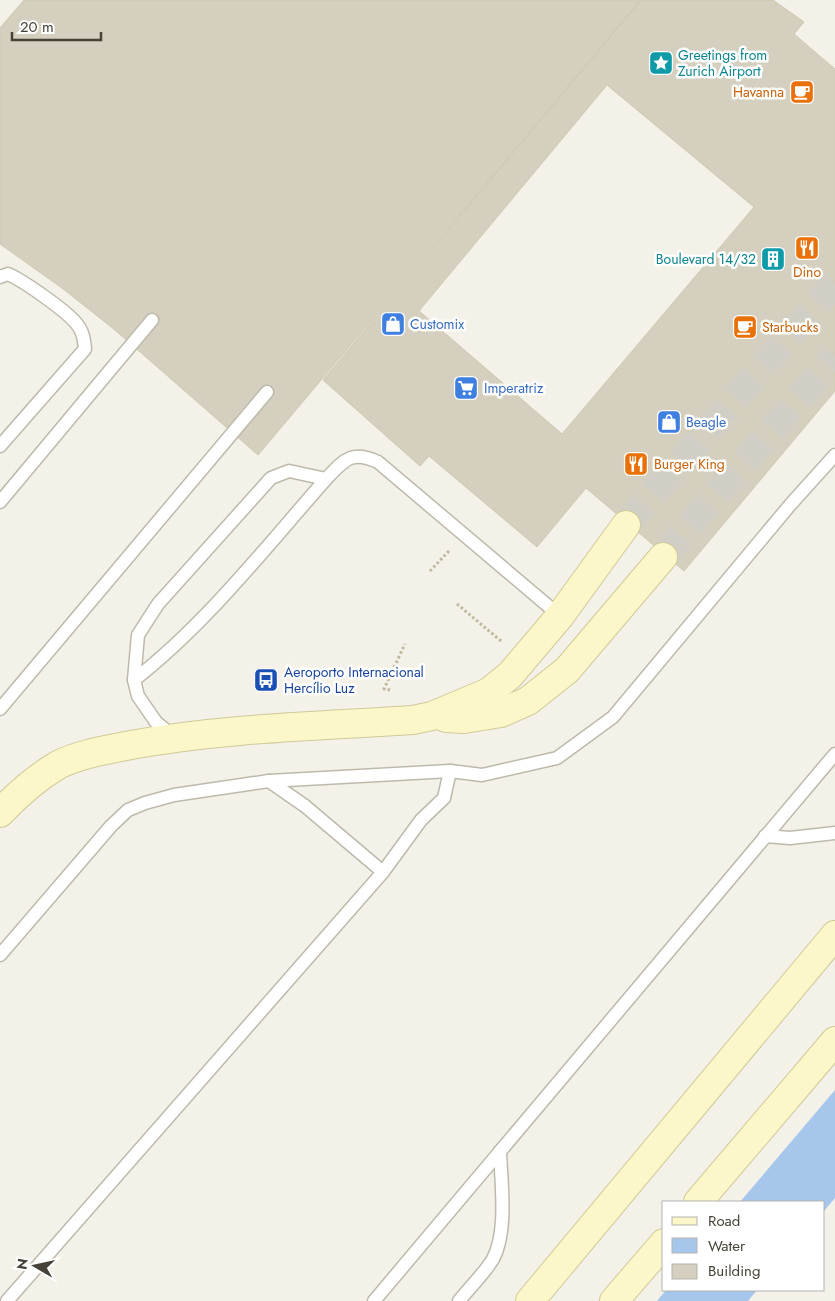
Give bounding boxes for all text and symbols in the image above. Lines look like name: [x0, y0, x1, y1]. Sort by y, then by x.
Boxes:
scale bar: [12, 10, 101, 42]
text: 20 m: [20, 16, 54, 38]
place label: Greetings from Zurich Airport: [678, 45, 767, 81]
place icon: Greetings from Zurich Airport: [648, 50, 674, 76]
cafe icon: Havanna: [789, 79, 815, 105]
place label: Havanna: [733, 82, 784, 102]
restaurant icon: Dino: [794, 235, 820, 261]
building icon: Boulevard 14/32: [760, 246, 786, 272]
place label: Boulevard 14/32: [656, 249, 756, 269]
place label: Dino: [793, 262, 821, 282]
shop icon: Customix: [380, 311, 406, 337]
place label: Customix: [410, 314, 464, 334]
cafe icon: Starbucks: [732, 314, 758, 340]
place label: Starbucks: [762, 317, 819, 337]
supermarket icon: Imperatriz: [453, 375, 479, 401]
place label: Imperatriz: [484, 378, 544, 398]
shop icon: Beagle: [656, 409, 682, 435]
place label: Beagle: [686, 412, 726, 432]
restaurant icon: Burger King: [623, 451, 649, 477]
place label: Burger King: [654, 454, 725, 474]
place label: Aeroporto Internacional Hercílio Luz: [284, 662, 424, 698]
bus stop icon: Aeroporto Internacional Hercílio Luz: [253, 667, 279, 693]
legend: [662, 1201, 825, 1291]
text: Road: [708, 1210, 740, 1232]
text: Water: [708, 1235, 746, 1257]
north arrow: [10, 1241, 60, 1291]
text: N: [11, 1257, 33, 1271]
text: Building: [708, 1260, 760, 1282]

